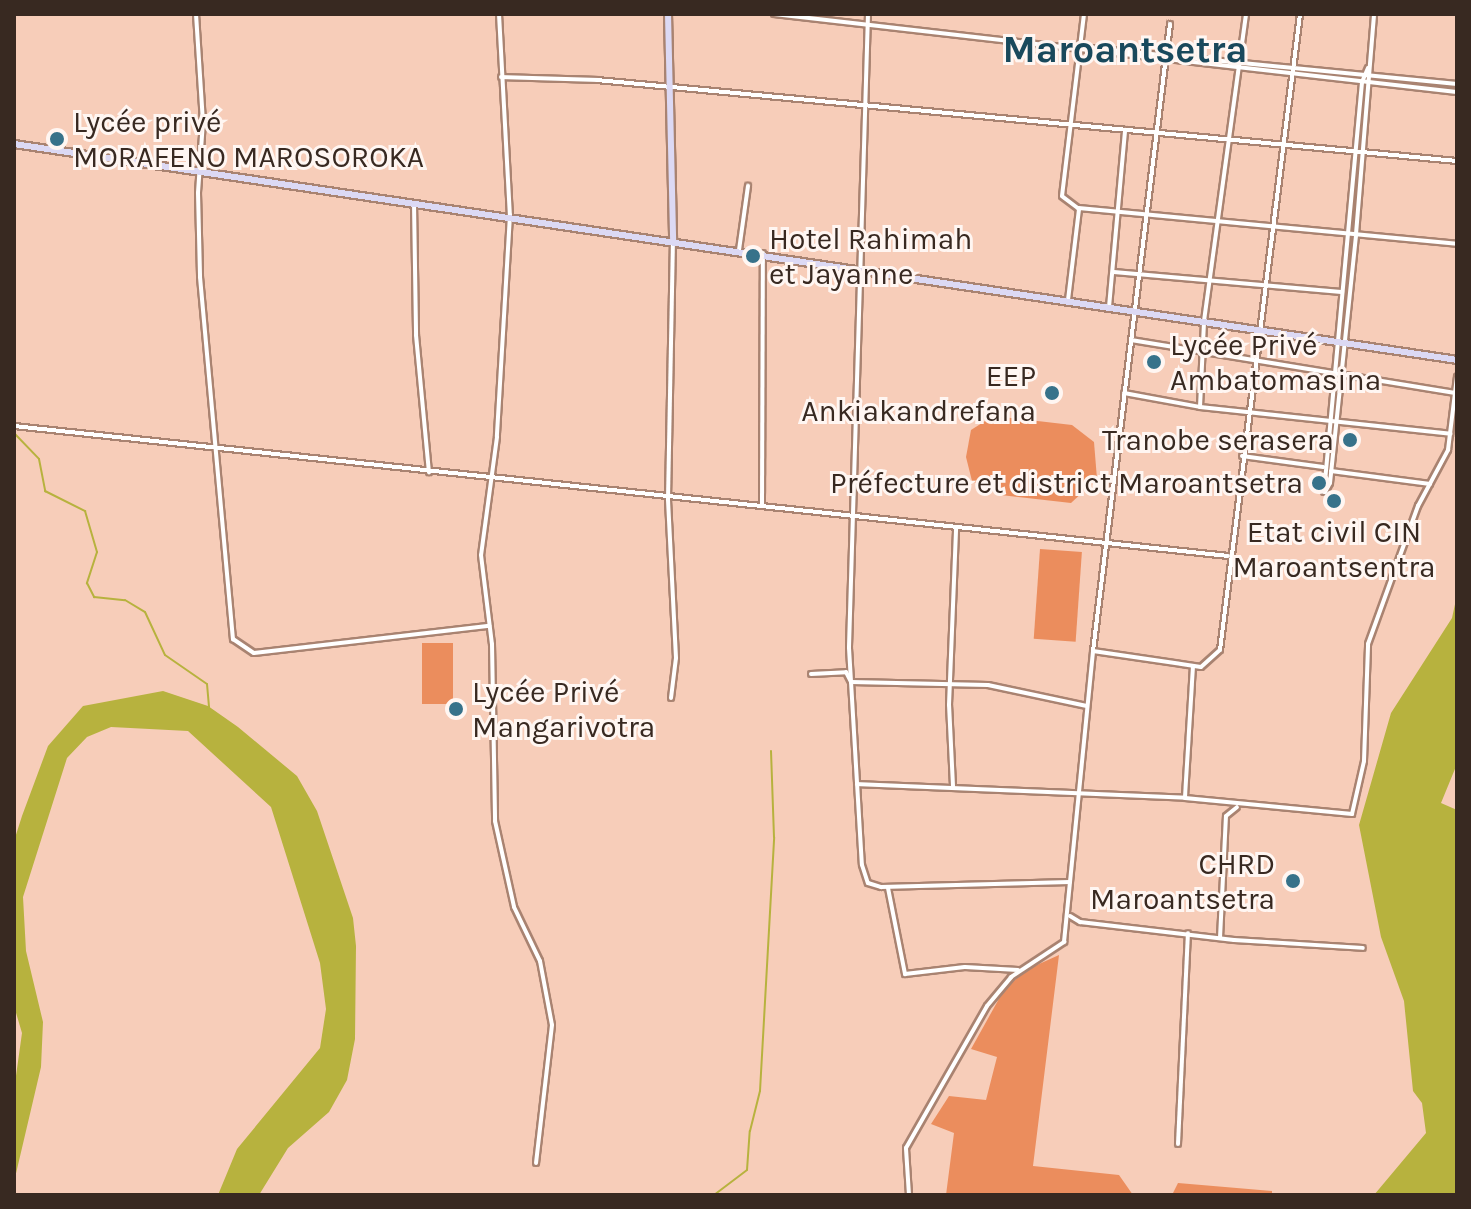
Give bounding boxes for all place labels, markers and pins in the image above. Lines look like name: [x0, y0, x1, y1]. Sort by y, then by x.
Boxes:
place label: Lycée privé MORAFENO MAROSOROKA: [73, 104, 424, 174]
marker: Lycée privé MORAFENO MAROSOROKA: [48, 130, 66, 148]
place label: Hotel Rahimah et Jayanne: [769, 221, 972, 292]
marker: Hotel Rahimah et Jayanne: [744, 247, 762, 265]
place label: Lycée Privé Ambatomasina: [1170, 327, 1381, 398]
marker: Lycée Privé Ambatomasina: [1145, 353, 1163, 371]
place label: EEP Ankiakandrefana: [801, 358, 1036, 428]
marker: EEP Ankiakandrefana: [1043, 384, 1061, 402]
place label: Tranobe serasera: [1102, 422, 1334, 458]
marker: Tranobe serasera: [1341, 431, 1359, 449]
place label: Préfecture et district Maroantsetra: [830, 465, 1303, 501]
marker: Préfecture et district Maroantsetra: [1310, 474, 1328, 492]
marker: Etat civil CIN Maroantsentra: [1325, 492, 1343, 510]
place label: Etat civil CIN Maroantsentra: [1233, 514, 1435, 584]
place label: Lycée Privé Mangarivotra: [472, 674, 655, 744]
marker: Lycée Privé Mangarivotra: [447, 700, 465, 718]
place label: CHRD Maroantsetra: [1090, 846, 1275, 916]
marker: CHRD Maroantsetra: [1282, 870, 1304, 892]

